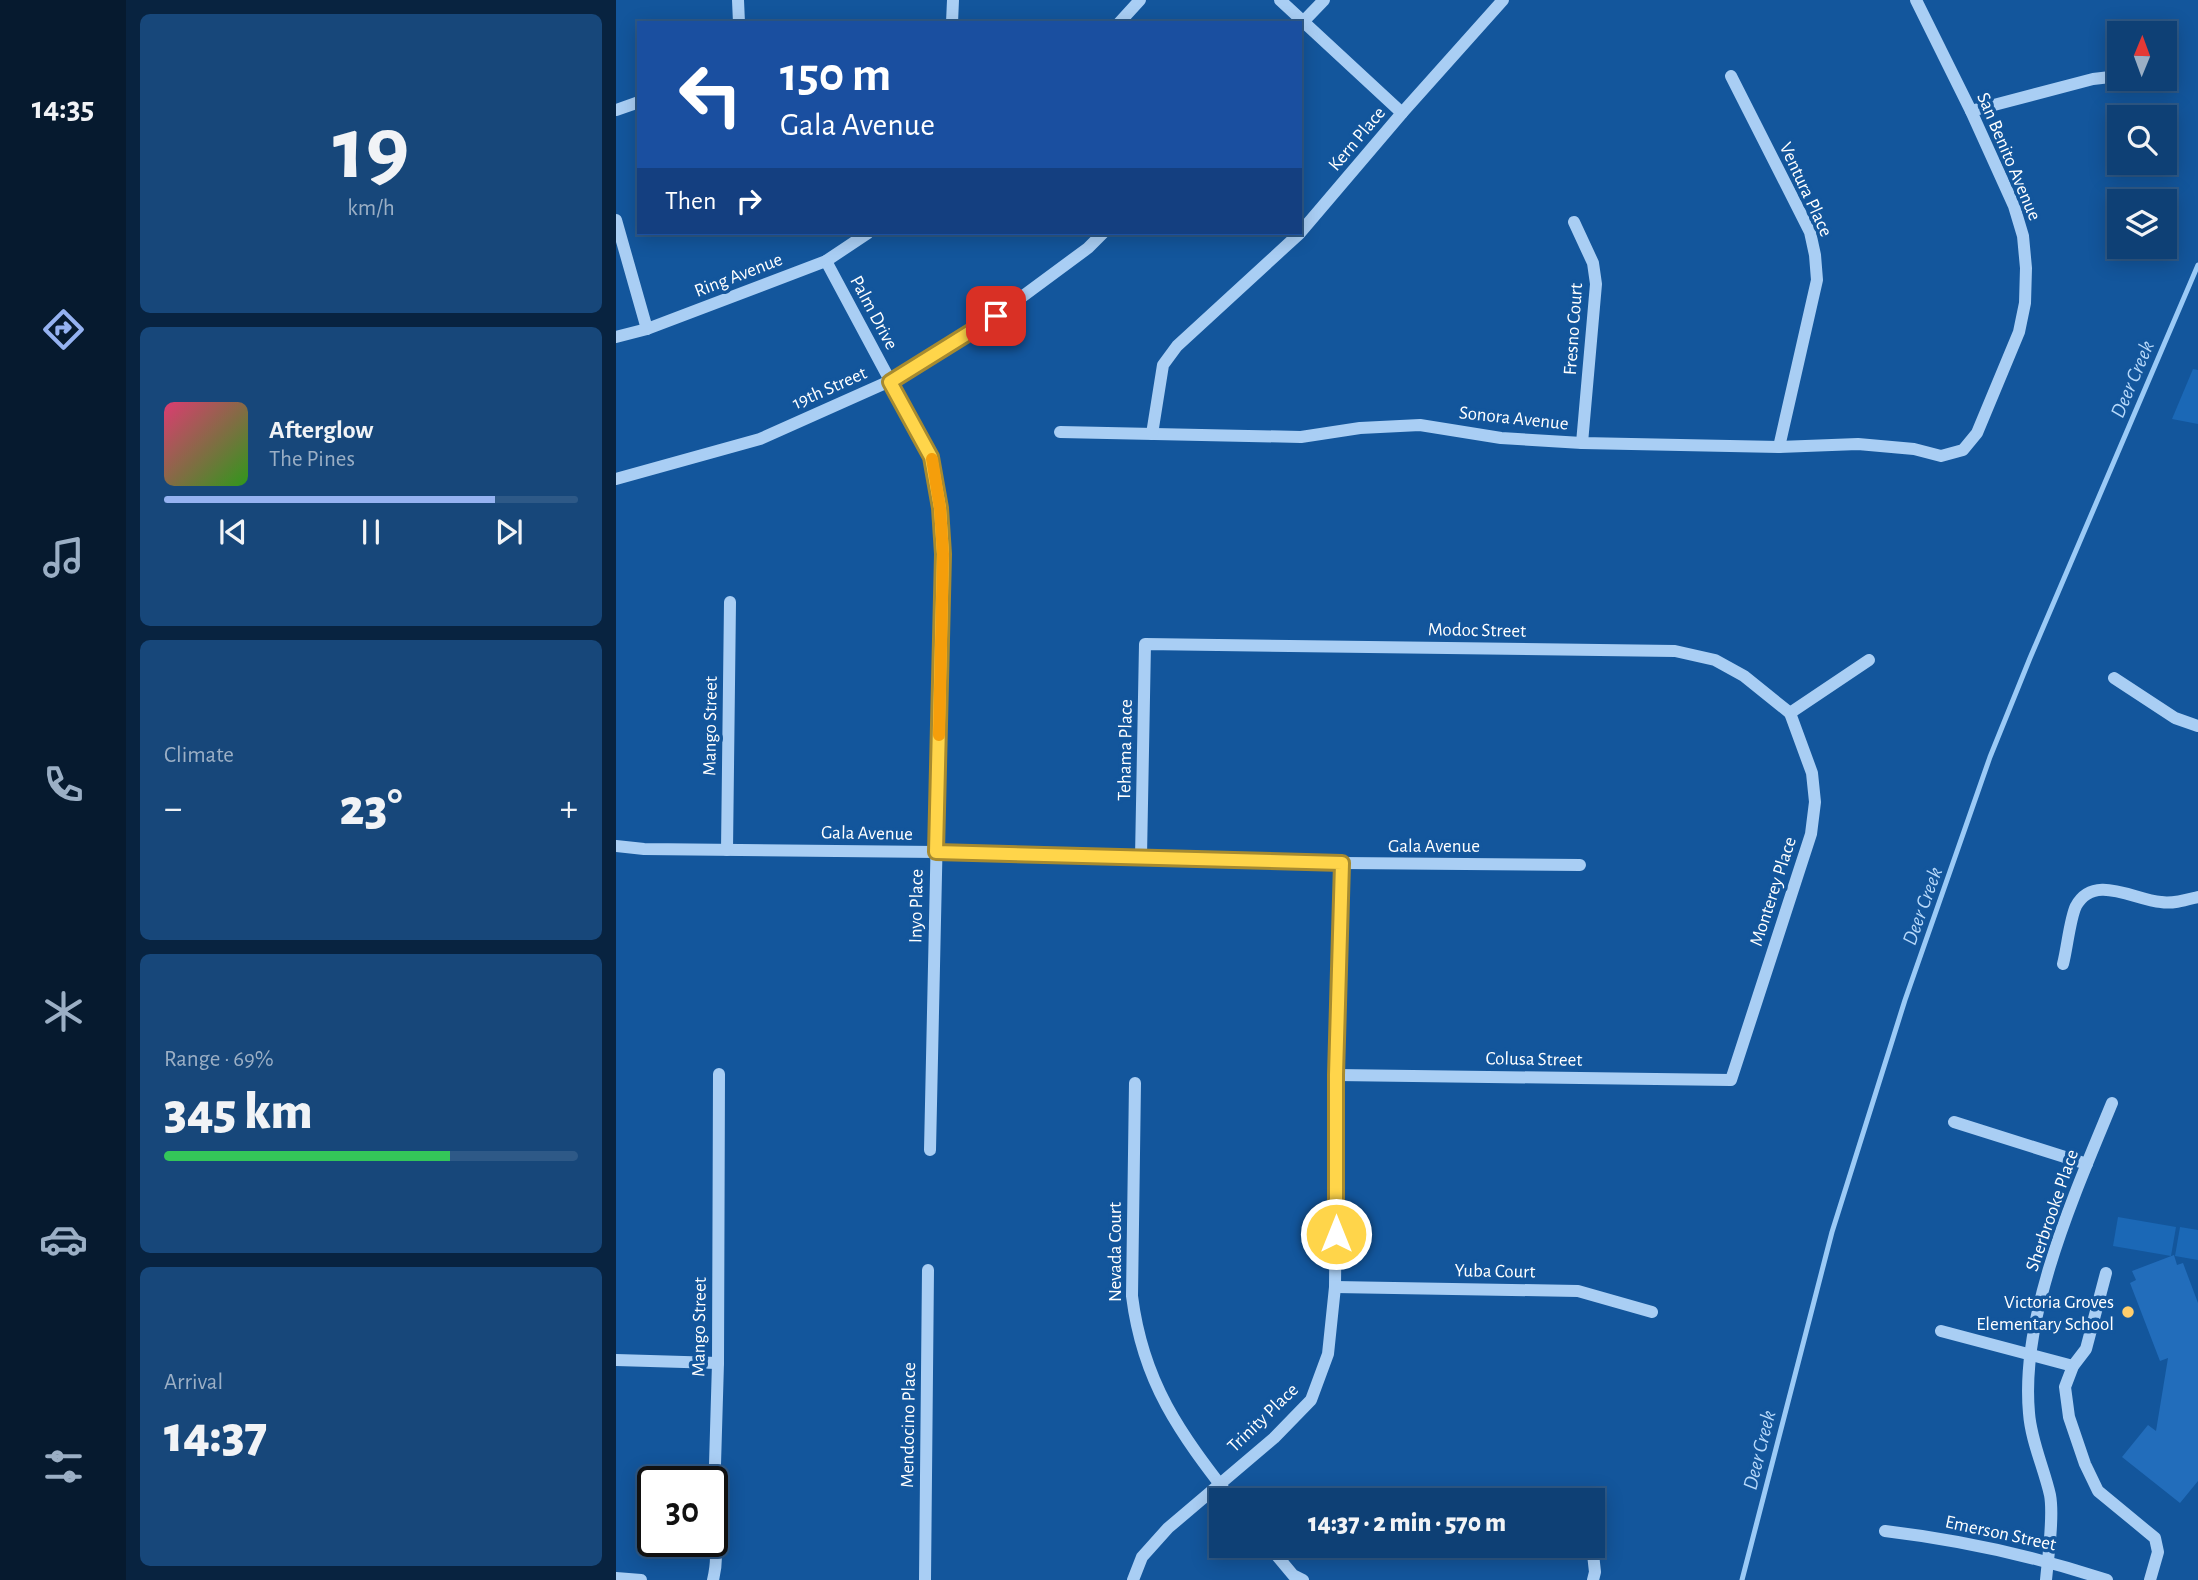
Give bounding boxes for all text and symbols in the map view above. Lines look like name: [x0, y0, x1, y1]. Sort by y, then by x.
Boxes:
north arrow: [2107, 21, 2177, 91]
map controls: [2107, 21, 2177, 259]
icon: left: [665, 49, 756, 140]
text: 150 m: [780, 51, 891, 100]
street label: San Benito Avenue: [1973, 90, 2044, 223]
text: 14:35: [32, 92, 94, 124]
street label: Kern Place: [1325, 103, 1389, 175]
text: 19: [333, 104, 409, 195]
button: search: [2107, 105, 2177, 175]
text: Gala Avenue: [780, 109, 935, 141]
street label: Ventura Place: [1776, 140, 1836, 240]
icon: right: [730, 182, 768, 220]
text: Then: [665, 188, 716, 214]
button: layers: [2107, 189, 2177, 259]
text: km/h: [347, 197, 395, 220]
street label: Ring Avenue: [692, 250, 785, 301]
street label: Palm Drive: [846, 273, 901, 353]
street label: Fresno Court: [1561, 282, 1586, 376]
pin: [966, 286, 1026, 346]
icon: arrive: [977, 297, 1015, 335]
icon: directions: [39, 305, 88, 354]
water label: Deer Creek: [2107, 337, 2158, 421]
street label: 19th Street: [790, 364, 870, 413]
street label: Sonora Avenue: [1458, 403, 1569, 434]
text: Afterglow: [269, 417, 373, 443]
text: The Pines: [269, 448, 355, 471]
icon: previous: [214, 513, 252, 551]
icon: pause: [352, 513, 390, 551]
icon: next: [490, 513, 528, 551]
icon: music: [39, 533, 88, 582]
street label: Modoc Street: [1428, 620, 1526, 641]
street label: Mango Street: [700, 676, 721, 776]
street label: Tehama Place: [1115, 699, 1136, 801]
text: Climate: [164, 744, 234, 767]
icon: phone: [39, 760, 88, 809]
text: 23°: [340, 782, 402, 834]
text: −: [164, 790, 182, 828]
text: +: [560, 790, 578, 828]
street label: Gala Avenue: [821, 823, 913, 844]
street label: Monterey Place: [1747, 834, 1800, 948]
street label: Gala Avenue: [1388, 837, 1480, 856]
water label: Deer Creek: [1899, 864, 1946, 948]
street label: Inyo Place: [906, 869, 927, 943]
icon: climate: [39, 987, 88, 1036]
text: Range · 69%: [164, 1048, 274, 1071]
street label: Colusa Street: [1485, 1049, 1583, 1070]
text: 345 km: [164, 1086, 313, 1138]
street label: Sherbrooke Place: [2023, 1147, 2082, 1274]
position arrow: [1299, 1197, 1373, 1271]
street label: Nevada Court: [1106, 1202, 1125, 1302]
icon: car: [39, 1215, 88, 1264]
street label: Yuba Court: [1454, 1261, 1535, 1282]
street label: Mango Street: [689, 1277, 710, 1377]
place label: Victoria Groves Elementary School: [1976, 1293, 2114, 1334]
marker: Victoria Groves Elementary School: [2120, 1304, 2136, 1320]
street label: Mendocino Place: [898, 1362, 919, 1488]
text: Arrival: [164, 1371, 223, 1394]
street label: Trinity Place: [1224, 1380, 1302, 1456]
water label: Deer Creek: [1739, 1408, 1780, 1492]
text: 14:37: [164, 1409, 267, 1461]
icon: filters: [39, 1442, 88, 1491]
speed limit sign: 30: [637, 1466, 728, 1557]
text: 14:37 · 2 min · 570 m: [1308, 1510, 1506, 1536]
street label: Emerson Street: [1943, 1512, 2058, 1554]

